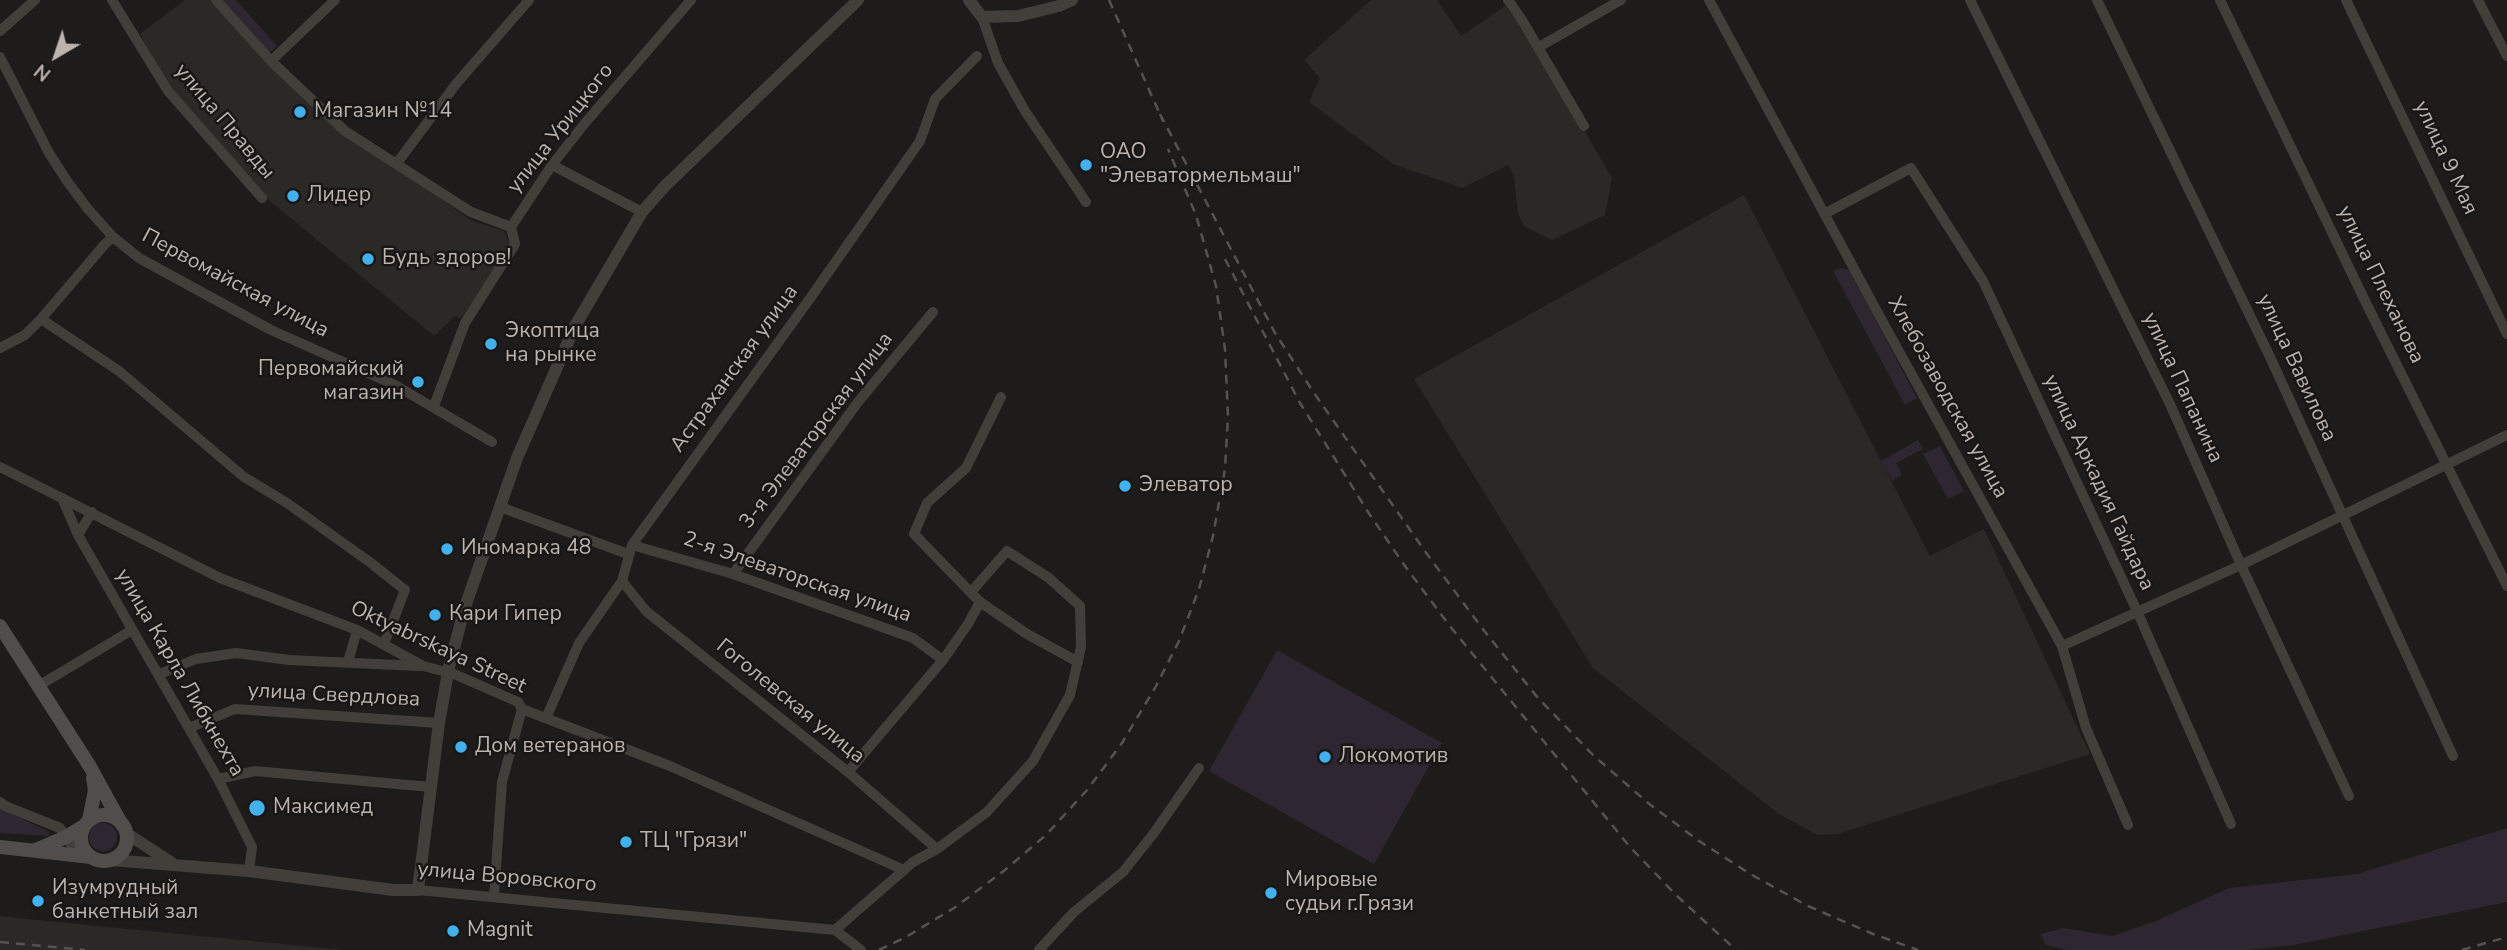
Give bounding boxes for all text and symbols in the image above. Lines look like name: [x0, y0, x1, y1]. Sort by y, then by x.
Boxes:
north arrow: [21, 21, 91, 91]
text: N: [29, 58, 56, 87]
street label: улица Правды: [168, 59, 280, 185]
street label: улица Урицкого: [503, 59, 619, 199]
street label: улица 9 Мая: [2408, 97, 2482, 219]
place label: Магазин №14: [314, 99, 452, 125]
marker: Магазин №14: [292, 104, 308, 120]
place label: ОАО "Элеватормельмаш": [1100, 140, 1301, 190]
marker: ОАО "Элеватормельмаш": [1078, 157, 1094, 173]
place label: Лидер: [307, 183, 371, 209]
marker: Лидер: [285, 188, 301, 204]
street label: улица Плеханова: [2331, 202, 2429, 368]
street label: Первомайская улица: [137, 224, 333, 344]
place label: Будь здоров!: [382, 246, 511, 272]
marker: Будь здоров!: [360, 251, 376, 267]
street label: Астраханская улица: [666, 280, 804, 458]
street label: улица Вавилова: [2251, 290, 2341, 446]
street label: Хлебозаводская улица: [1881, 293, 2013, 503]
street label: улица Папанина: [2136, 309, 2228, 467]
place label: Экоптица на рынке: [505, 319, 600, 369]
street label: 3-я Элеваторская улица: [735, 328, 899, 534]
marker: Экоптица на рынке: [483, 336, 499, 352]
place label: Первомайский магазин: [258, 357, 404, 407]
street label: улица Аркадия Гайдара: [2037, 371, 2159, 595]
marker: Первомайский магазин: [410, 374, 426, 390]
place label: Элеватор: [1139, 473, 1233, 499]
marker: Элеватор: [1117, 478, 1133, 494]
street label: 2-я Элеваторская улица: [680, 527, 914, 629]
place label: Иномарка 48: [461, 536, 591, 562]
marker: Иномарка 48: [439, 541, 455, 557]
street label: улица Карла Либкнехта: [109, 565, 249, 781]
street label: Oktyabrskaya Street: [346, 596, 530, 700]
place label: Кари Гипер: [449, 602, 562, 628]
marker: Кари Гипер: [427, 607, 443, 623]
street label: Гоголевская улица: [711, 634, 869, 770]
street label: улица Свердлова: [247, 679, 421, 713]
place label: Дом ветеранов: [475, 734, 625, 760]
marker: Дом ветеранов: [453, 739, 469, 755]
place label: Локомотив: [1339, 744, 1448, 770]
marker: Локомотив: [1317, 749, 1333, 765]
place label: Максимед: [273, 795, 373, 821]
marker: Максимед: [247, 798, 267, 818]
place label: ТЦ "Грязи": [640, 829, 747, 855]
marker: ТЦ "Грязи": [618, 834, 634, 850]
street label: улица Воровского: [416, 858, 598, 898]
place label: Мировые судьи г.Грязи: [1285, 868, 1414, 918]
place label: Изумрудный банкетный зал: [52, 876, 198, 926]
marker: Мировые судьи г.Грязи: [1263, 885, 1279, 901]
marker: Изумрудный банкетный зал: [30, 893, 46, 909]
place label: Magnit: [467, 918, 533, 944]
marker: Magnit: [445, 923, 461, 939]

